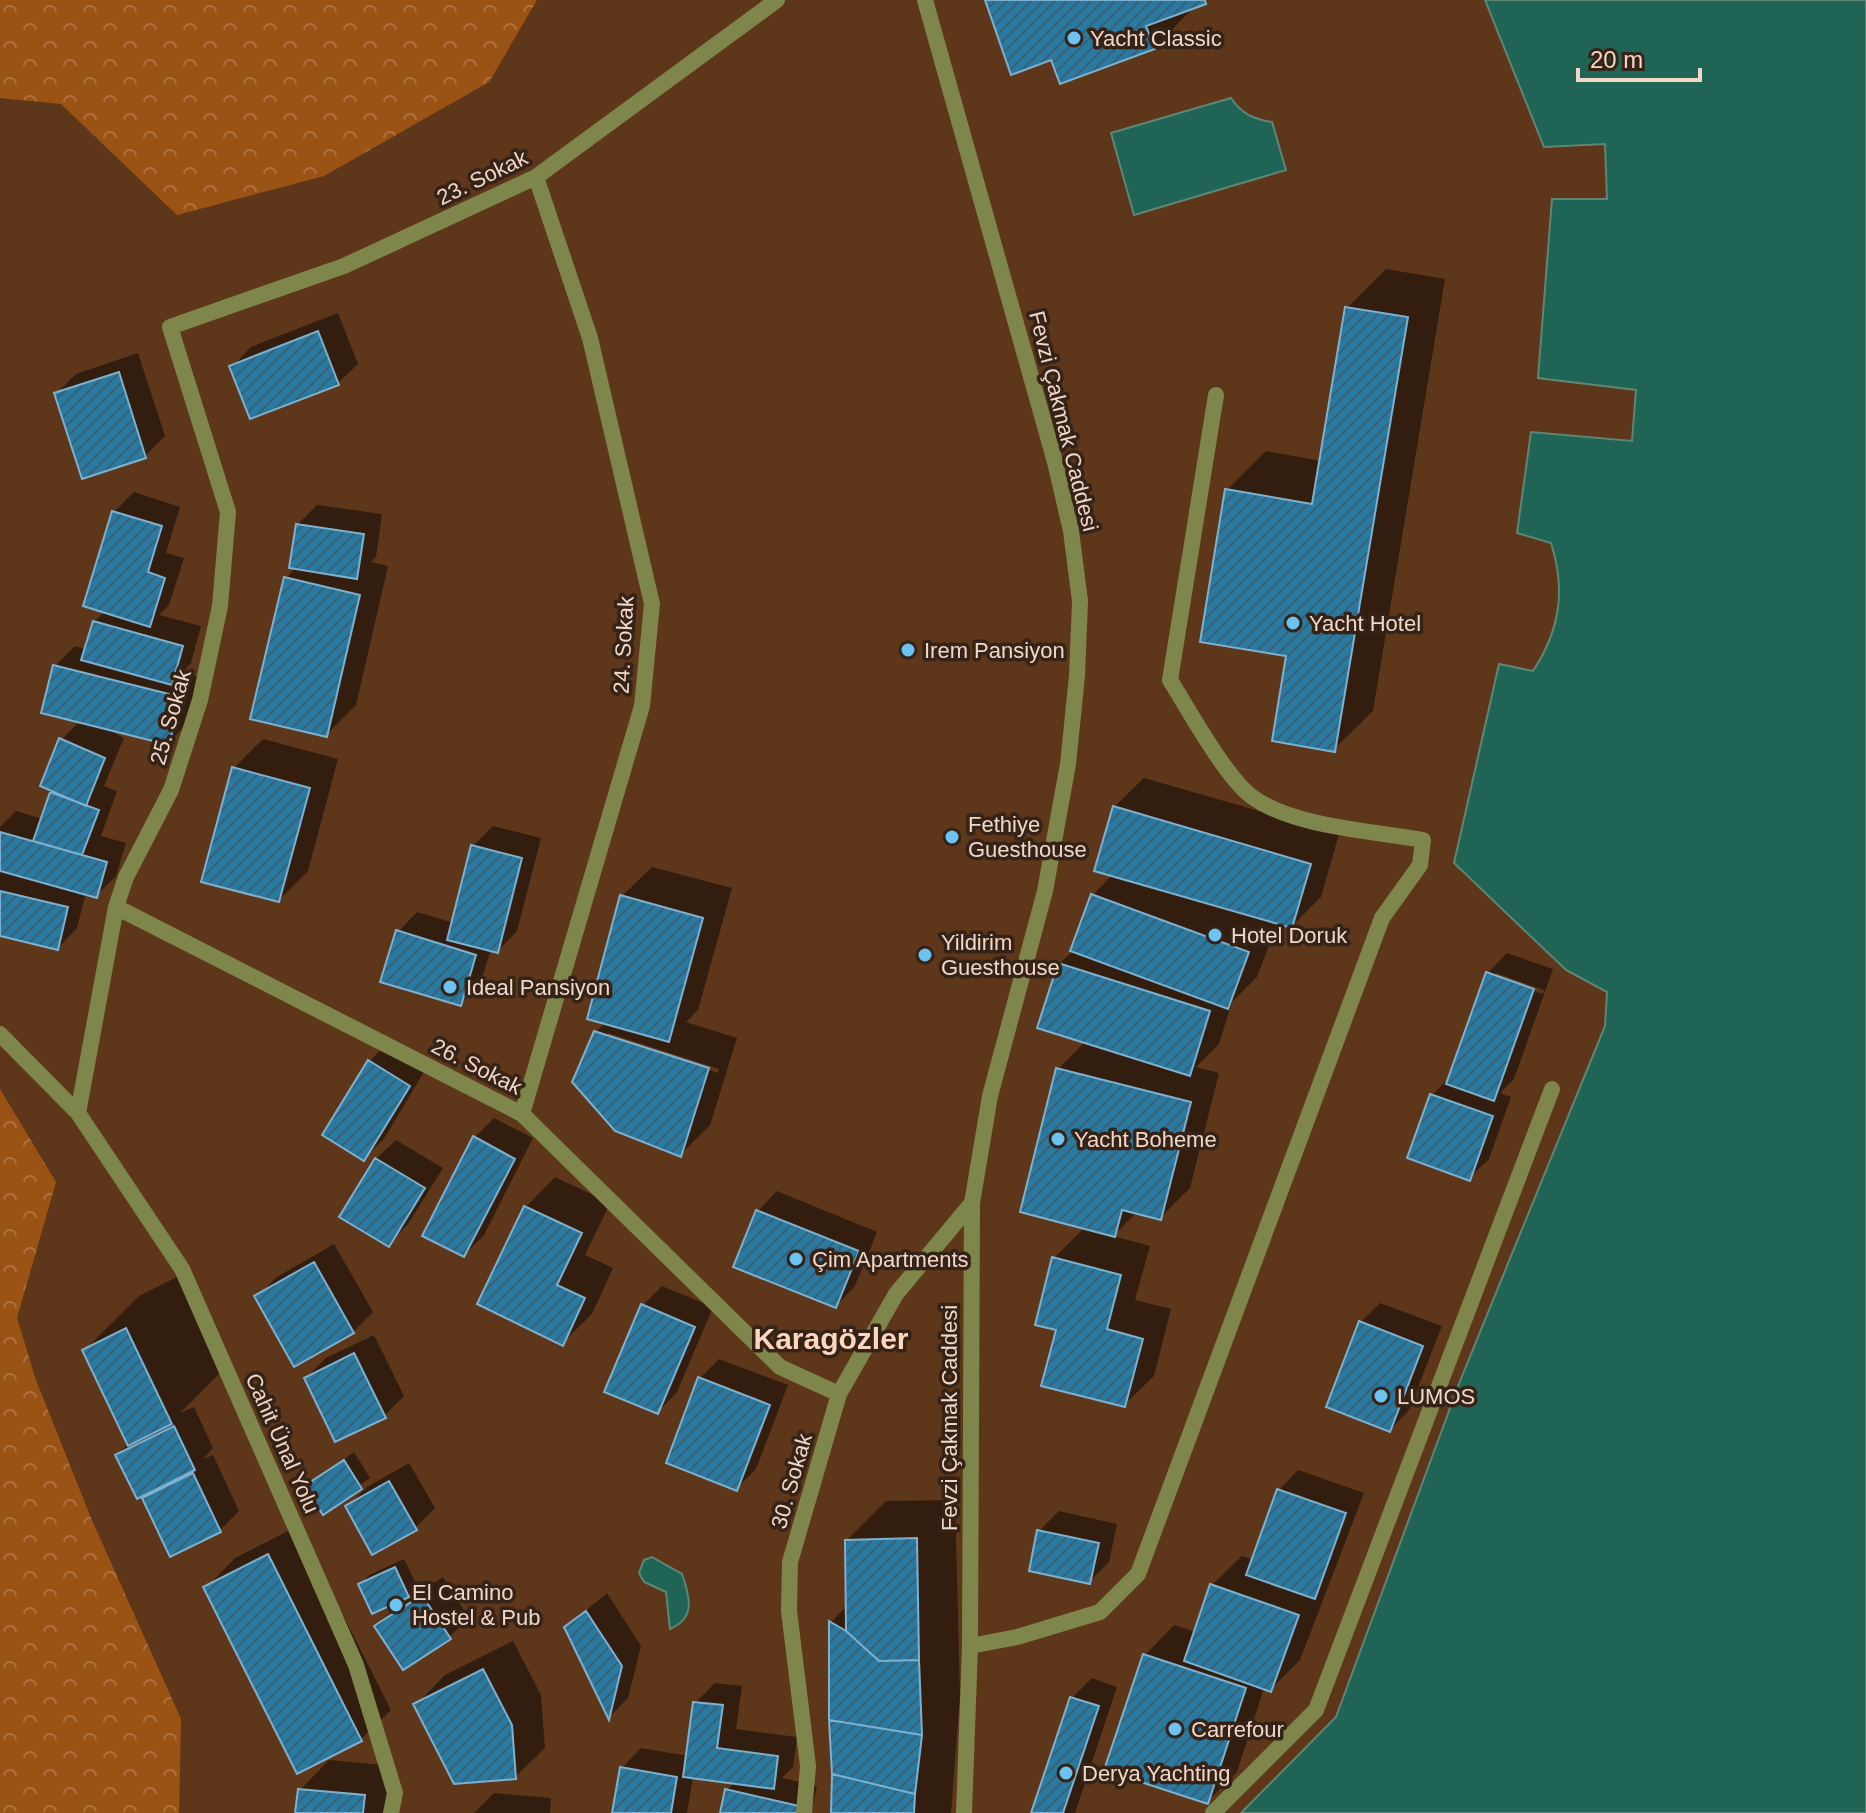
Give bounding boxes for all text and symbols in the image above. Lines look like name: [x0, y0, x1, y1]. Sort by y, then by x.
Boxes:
place label: Yacht Classic: [1090, 26, 1222, 51]
marker: Yacht Classic: [1065, 29, 1083, 47]
scale bar: [1578, 32, 1700, 82]
text: 20 m: [1590, 46, 1643, 73]
street label: 23. Sokak: [433, 144, 533, 210]
street label: Fevzi Çakmak Caddesi: [1024, 308, 1103, 534]
street label: 24. Sokak: [608, 595, 639, 695]
place label: Yacht Hotel: [1309, 611, 1421, 636]
marker: Yacht Hotel: [1284, 614, 1302, 632]
place label: Irem Pansiyon: [924, 638, 1065, 663]
marker: Irem Pansiyon: [899, 641, 917, 659]
street label: 25. Sokak: [145, 666, 196, 768]
place label: Fethiye Guesthouse: [968, 812, 1087, 862]
marker: Fethiye Guesthouse: [943, 828, 961, 846]
place label: Hotel Doruk: [1231, 923, 1348, 948]
marker: Hotel Doruk: [1206, 926, 1224, 944]
place label: Yildirim Guesthouse: [941, 930, 1060, 980]
marker: Yildirim Guesthouse: [916, 946, 934, 964]
place label: Ideal Pansiyon: [466, 975, 610, 1000]
marker: Ideal Pansiyon: [441, 978, 459, 996]
street label: 26. Sokak: [428, 1033, 527, 1100]
place label: Yacht Boheme: [1074, 1127, 1217, 1152]
marker: Yacht Boheme: [1049, 1130, 1067, 1148]
place label: Çim Apartments: [812, 1247, 969, 1272]
marker: Çim Apartments: [787, 1250, 805, 1268]
street label: Fevzi Çakmak Caddesi: [937, 1305, 962, 1531]
district label: Karagözler: [753, 1322, 909, 1355]
street label: Cahit Ünal Yolu: [241, 1369, 325, 1517]
place label: LUMOS: [1397, 1384, 1475, 1409]
marker: LUMOS: [1372, 1387, 1390, 1405]
street label: 30. Sokak: [766, 1430, 817, 1532]
place label: El Camino Hostel & Pub: [412, 1580, 540, 1630]
marker: El Camino Hostel & Pub: [387, 1596, 405, 1614]
place label: Carrefour: [1191, 1717, 1284, 1742]
marker: Carrefour: [1166, 1720, 1184, 1738]
place label: Derya Yachting: [1082, 1761, 1230, 1786]
marker: Derya Yachting: [1057, 1764, 1075, 1782]

